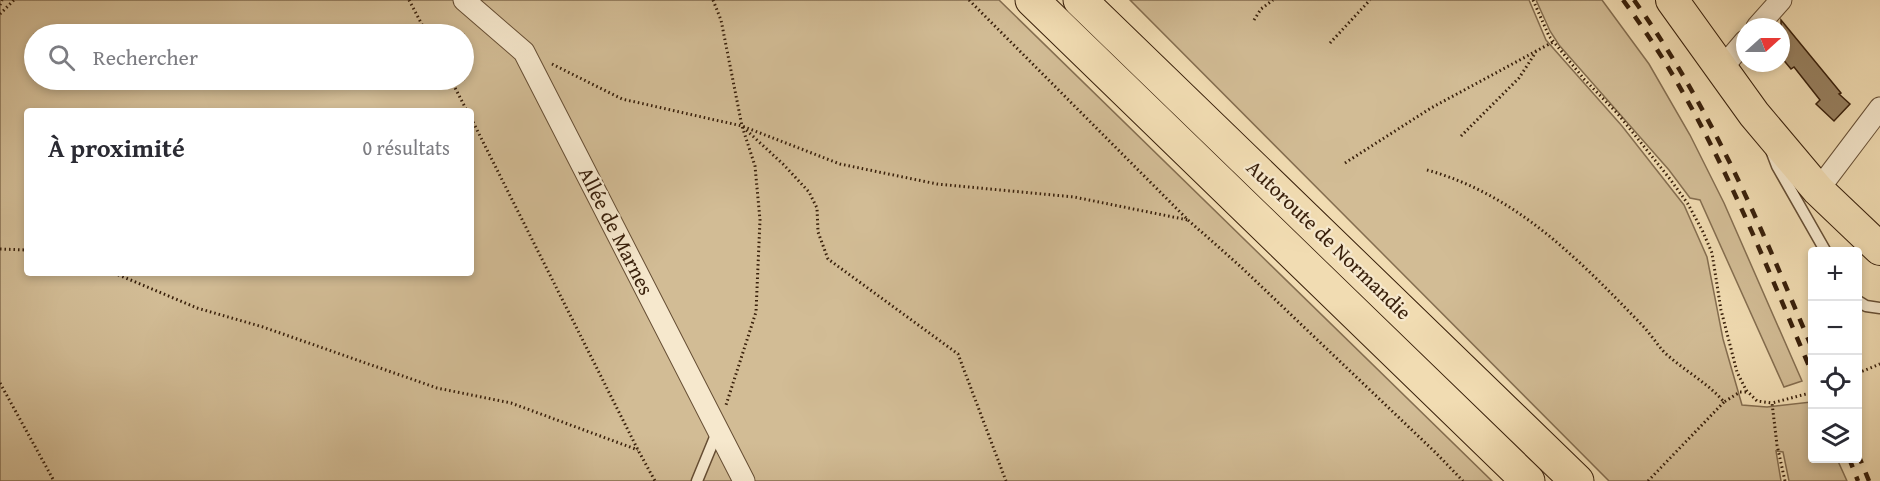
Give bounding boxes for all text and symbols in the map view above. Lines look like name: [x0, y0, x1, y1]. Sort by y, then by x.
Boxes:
north arrow: [1736, 18, 1790, 72]
search box: [24, 24, 474, 90]
icon: search: [45, 41, 78, 74]
text: Rechercher: [93, 41, 198, 73]
text: À proximité: [48, 128, 185, 167]
text: 0 résultats: [362, 133, 450, 162]
street label: Autoroute de Normandie: [1240, 152, 1419, 327]
street label: Allée de Marnes: [571, 161, 662, 300]
map controls: [1808, 247, 1862, 463]
button: +: [1808, 247, 1862, 301]
button: −: [1808, 301, 1862, 355]
button: locate: [1808, 355, 1862, 409]
button: layers: [1808, 409, 1862, 463]

